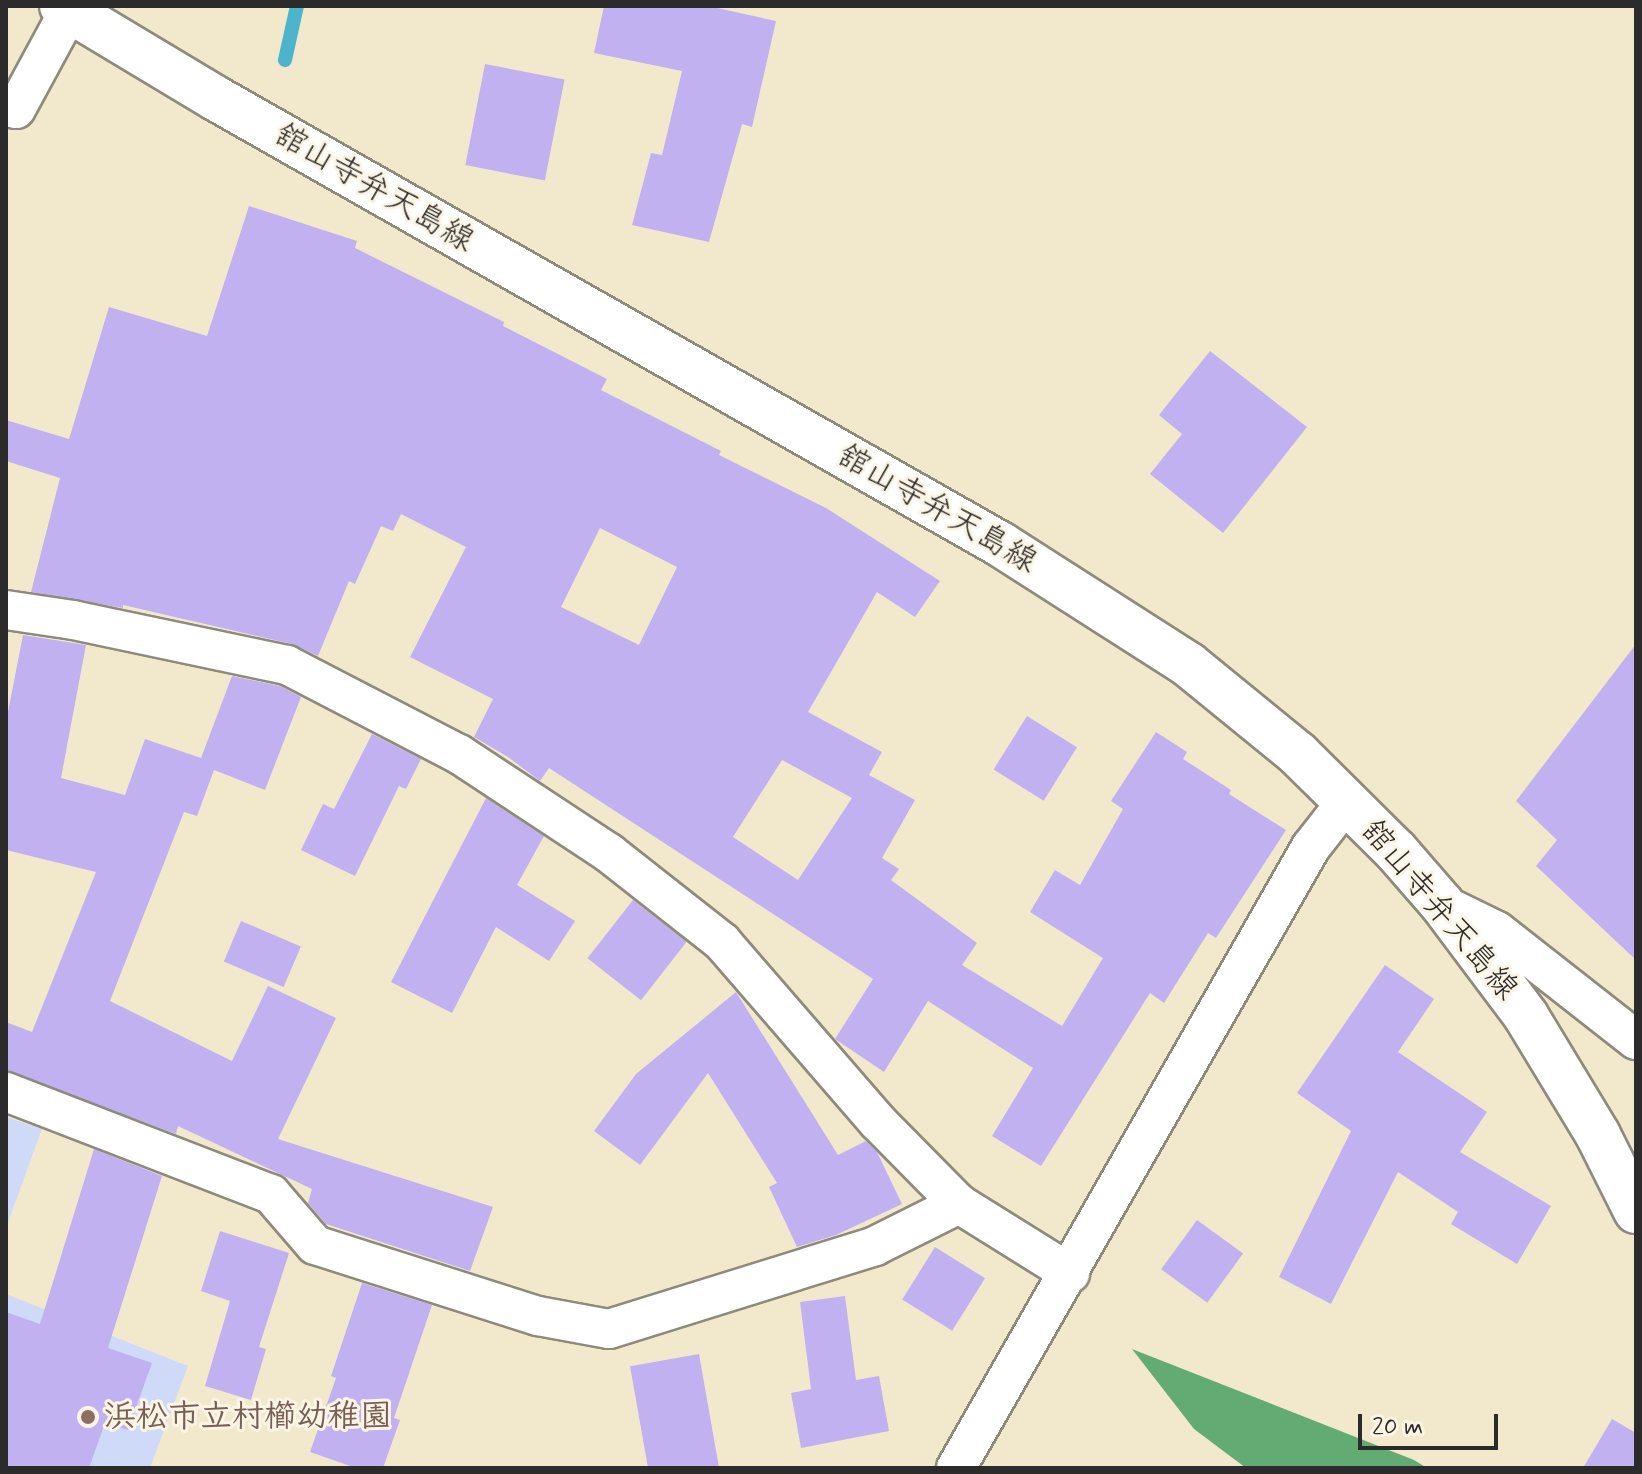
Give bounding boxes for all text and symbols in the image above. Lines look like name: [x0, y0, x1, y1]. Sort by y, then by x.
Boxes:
street label: 舘山寺弁天島線: [267, 115, 481, 261]
street label: 舘山寺弁天島線: [830, 436, 1044, 582]
street label: 舘山寺弁天島線: [1352, 812, 1526, 1008]
place label: 浜松市立村櫛幼稚園: [104, 1398, 392, 1436]
scale bar: [1362, 1398, 1502, 1448]
marker: 浜松市立村櫛幼稚園: [79, 1408, 97, 1426]
text: 20 m: [1372, 1412, 1423, 1443]

